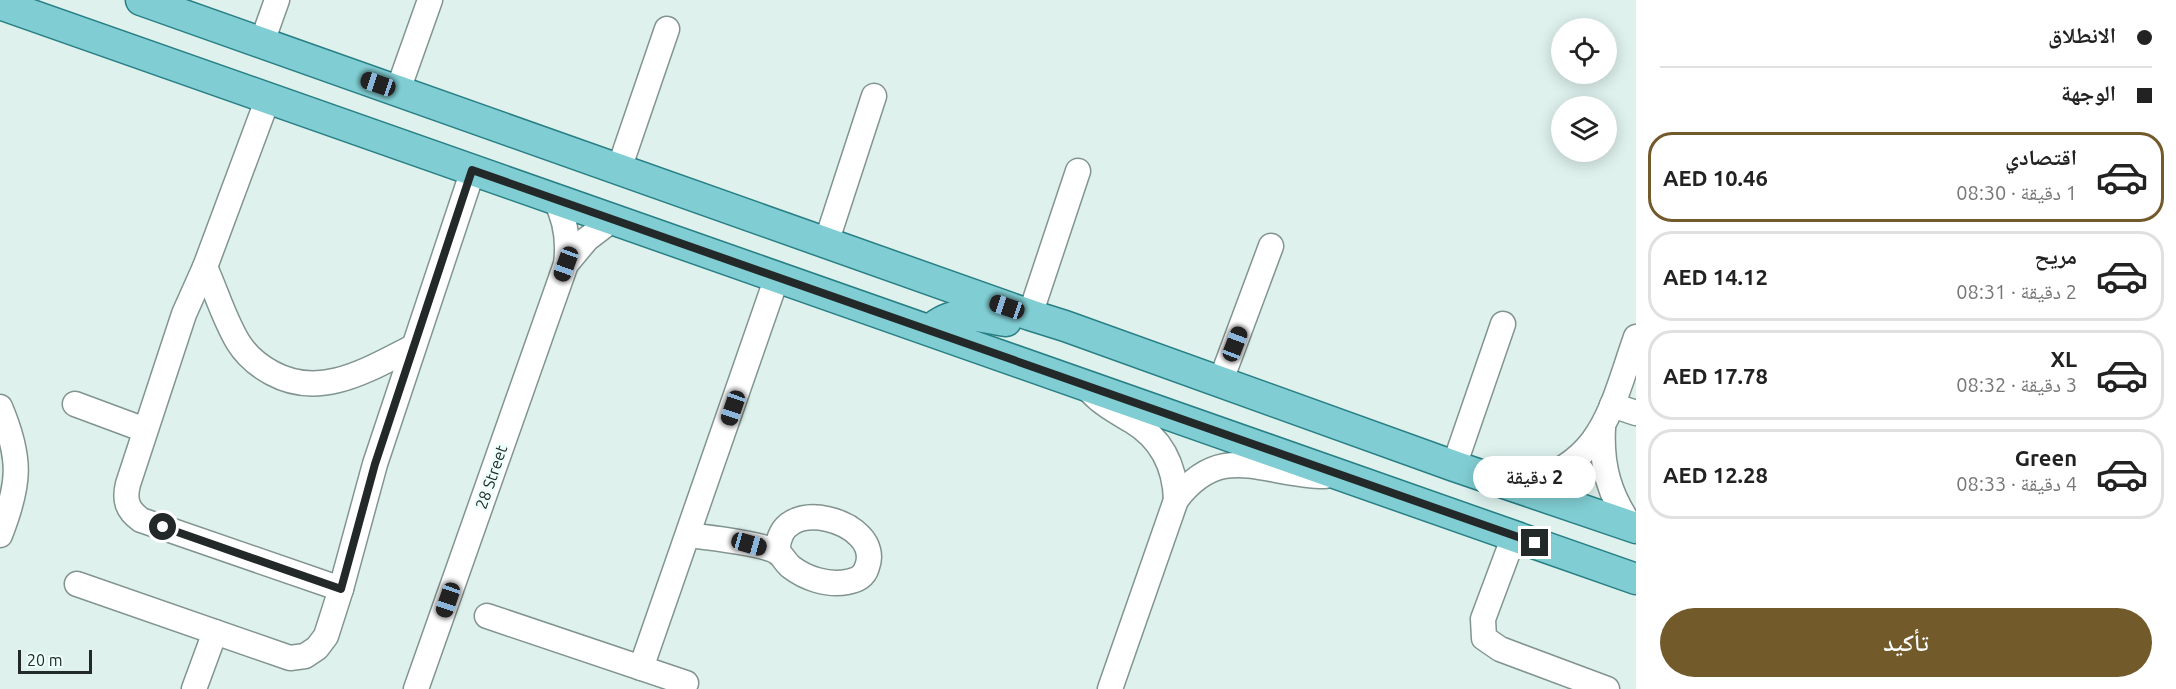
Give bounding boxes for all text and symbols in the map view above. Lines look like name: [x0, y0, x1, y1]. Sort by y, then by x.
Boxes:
map controls: [1551, 18, 1617, 162]
button: locate: [1551, 18, 1617, 84]
text: الانطلاق: [2048, 22, 2116, 47]
car: [358, 70, 398, 98]
text: الوجهة: [2061, 80, 2116, 105]
button: layers: [1551, 96, 1617, 162]
text: اقتصادي: [2005, 144, 2077, 169]
icon: car: [2095, 150, 2149, 204]
text: AED 10.46: [1663, 165, 1768, 190]
text: 1 دقيقة · 08:30: [1956, 181, 2077, 204]
text: مريح: [2034, 243, 2077, 268]
car: [551, 244, 581, 284]
icon: car: [2095, 249, 2149, 303]
text: AED 14.12: [1663, 264, 1768, 289]
text: 2 دقيقة · 08:31: [1956, 280, 2077, 303]
car: [987, 293, 1027, 321]
car: [1220, 324, 1250, 364]
text: XL: [2050, 346, 2077, 371]
icon: car: [2095, 348, 2149, 402]
text: AED 17.78: [1663, 363, 1768, 388]
text: 3 دقيقة · 08:32: [1956, 373, 2077, 396]
car: [719, 388, 747, 428]
street label: 28 Street: [472, 442, 511, 511]
text: Green: [2015, 445, 2077, 470]
icon: car: [2095, 447, 2149, 501]
callout: 2 دقيقة: [1474, 456, 1597, 498]
text: AED 12.28: [1663, 462, 1768, 487]
text: 2 دقيقة: [1506, 465, 1563, 488]
text: 4 دقيقة · 08:33: [1956, 472, 2077, 495]
route start: [149, 513, 176, 540]
route end: [1521, 529, 1548, 556]
car: [729, 530, 769, 558]
car: [434, 580, 462, 620]
button: تأكيد: [1660, 608, 2152, 677]
scale bar: [18, 647, 92, 674]
text: 20 m: [27, 651, 63, 669]

